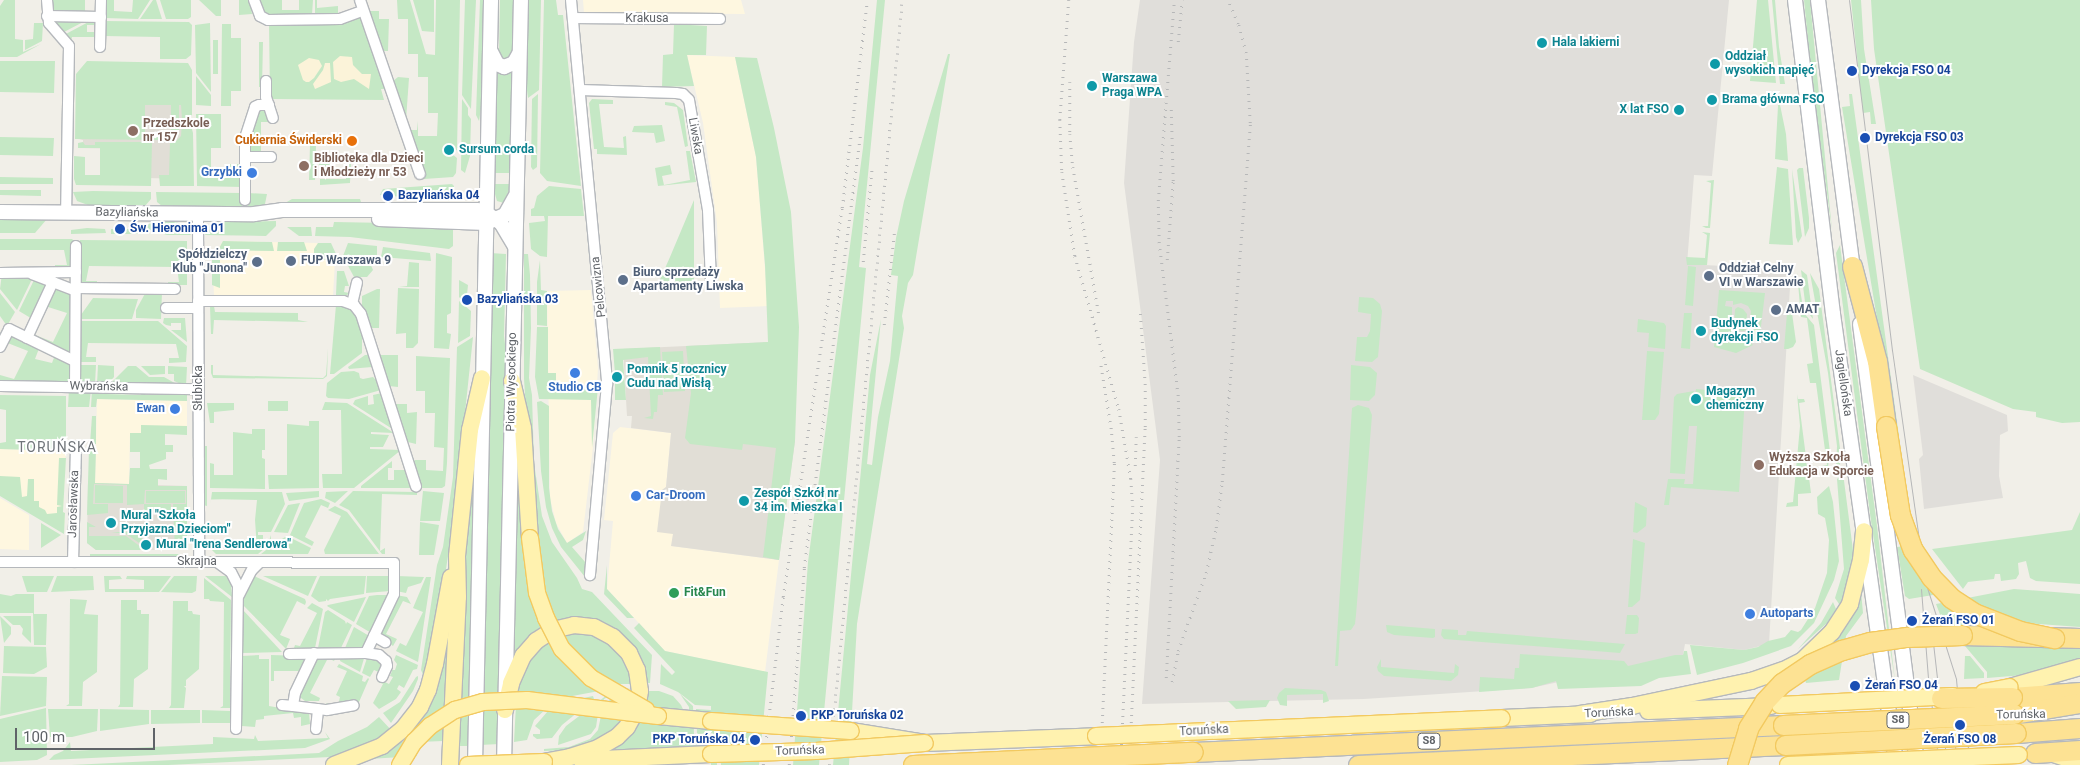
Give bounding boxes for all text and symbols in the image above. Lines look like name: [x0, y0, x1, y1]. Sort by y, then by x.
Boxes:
street label: Krakusa: [625, 12, 669, 26]
place label: Hala lakierni: [1552, 36, 1619, 50]
marker: Hala lakierni: [1536, 37, 1548, 49]
place label: Oddział wysokich napięć: [1725, 50, 1814, 78]
marker: Oddział wysokich napięć: [1709, 58, 1721, 70]
place label: Dyrekcja FSO 04: [1862, 64, 1951, 78]
marker: Dyrekcja FSO 04: [1846, 65, 1858, 77]
place label: Warszawa Praga WPA: [1102, 72, 1162, 100]
marker: Warszawa Praga WPA: [1086, 80, 1098, 92]
place label: Brama główna FSO: [1722, 93, 1825, 107]
marker: Brama główna FSO: [1706, 94, 1718, 106]
place label: X lat FSO: [1620, 103, 1669, 117]
marker: X lat FSO: [1673, 104, 1685, 116]
street label: Liwska: [685, 116, 705, 156]
place label: Przedszkole nr 157: [143, 117, 209, 145]
marker: Przedszkole nr 157: [127, 125, 139, 137]
place label: Dyrekcja FSO 03: [1875, 131, 1964, 145]
marker: Dyrekcja FSO 03: [1859, 132, 1871, 144]
place label: Cukiernia Świderski: [235, 134, 342, 148]
marker: Cukiernia Świderski: [346, 135, 358, 147]
place label: Sursum corda: [459, 143, 534, 157]
marker: Sursum corda: [443, 144, 455, 156]
place label: Biblioteka dla Dzieci i Młodzieży nr 53: [314, 152, 423, 180]
marker: Biblioteka dla Dzieci i Młodzieży nr 53: [298, 160, 310, 172]
place label: Grzybki: [201, 166, 242, 180]
marker: Grzybki: [246, 167, 258, 179]
place label: Bazyliańska 04: [398, 189, 479, 203]
marker: Bazyliańska 04: [382, 190, 394, 202]
street label: Bazyliańska: [95, 205, 159, 221]
place label: Św. Hieronima 01: [130, 222, 225, 236]
marker: Św. Hieronima 01: [114, 223, 126, 235]
place label: Spółdzielczy Klub "Junona": [172, 248, 247, 276]
place label: FUP Warszawa 9: [301, 254, 391, 268]
marker: FUP Warszawa 9: [285, 255, 297, 267]
marker: Spółdzielczy Klub "Junona": [251, 256, 263, 268]
street label: Pelcowizna: [589, 256, 609, 318]
place label: Oddział Celny VI w Warszawie: [1719, 262, 1803, 290]
place label: Biuro sprzedaży Apartamenty Liwska: [633, 266, 743, 294]
marker: Oddział Celny VI w Warszawie: [1703, 270, 1715, 282]
marker: Biuro sprzedaży Apartamenty Liwska: [617, 274, 629, 286]
place label: Bazyliańska 03: [477, 293, 558, 307]
marker: Bazyliańska 03: [461, 294, 473, 306]
place label: AMAT: [1786, 303, 1819, 317]
marker: AMAT: [1770, 304, 1782, 316]
place label: Budynek dyrekcji FSO: [1711, 317, 1779, 345]
marker: Budynek dyrekcji FSO: [1695, 325, 1707, 337]
street label: Piotra Wysockiego: [504, 332, 520, 432]
street label: Jagiellońska: [1831, 349, 1855, 417]
place label: Pomnik 5 rocznicy Cudu nad Wisłą: [627, 363, 727, 391]
street label: Słubicka: [192, 365, 206, 411]
marker: Studio CB: [569, 367, 581, 379]
marker: Pomnik 5 rocznicy Cudu nad Wisłą: [611, 371, 623, 383]
street label: Wybrańska: [69, 379, 129, 395]
place label: Studio CB: [548, 381, 602, 395]
place label: Magazyn chemiczny: [1706, 385, 1764, 413]
marker: Magazyn chemiczny: [1690, 393, 1702, 405]
place label: Ewan: [136, 402, 165, 416]
marker: Ewan: [169, 403, 181, 415]
district label: TORUŃSKA: [16, 439, 98, 455]
place label: Wyższa Szkoła Edukacja w Sporcie: [1769, 451, 1874, 479]
marker: Wyższa Szkoła Edukacja w Sporcie: [1753, 459, 1765, 471]
street label: Jarosławska: [66, 470, 82, 538]
place label: Zespół Szkół nr 34 im. Mieszka I: [754, 487, 843, 515]
place label: Car-Droom: [646, 489, 705, 503]
marker: Car-Droom: [630, 490, 642, 502]
marker: Zespół Szkół nr 34 im. Mieszka I: [738, 495, 750, 507]
place label: Mural "Szkoła Przyjazna Dzieciom": [121, 509, 231, 537]
marker: Mural "Szkoła Przyjazna Dzieciom": [105, 517, 117, 529]
place label: Mural "Irena Sendlerowa": [156, 538, 291, 552]
marker: Mural "Irena Sendlerowa": [140, 539, 152, 551]
street label: Skrajna: [177, 555, 217, 569]
place label: Fit&Fun: [684, 586, 726, 600]
marker: Fit&Fun: [668, 587, 680, 599]
place label: Autoparts: [1760, 607, 1813, 621]
marker: Autoparts: [1744, 608, 1756, 620]
place label: Żerań FSO 01: [1922, 614, 1995, 628]
marker: Żerań FSO 01: [1906, 615, 1918, 627]
place label: Żerań FSO 04: [1865, 679, 1938, 693]
marker: Żerań FSO 04: [1849, 680, 1861, 692]
street label: Toruńska: [1584, 705, 1634, 721]
street label: Toruńska: [1996, 707, 2046, 723]
place label: PKP Toruńska 02: [811, 709, 904, 723]
marker: PKP Toruńska 02: [795, 710, 807, 722]
road number: S8: [1886, 712, 1910, 728]
scale bar: [18, 718, 158, 750]
marker: Żerań FSO 08: [1954, 719, 1966, 731]
street label: Toruńska: [1179, 723, 1229, 739]
text: 100 m: [23, 728, 65, 746]
road number: S8: [1416, 732, 1442, 749]
place label: PKP Toruńska 04: [652, 733, 745, 747]
place label: Żerań FSO 08: [1924, 733, 1996, 747]
marker: PKP Toruńska 04: [749, 734, 761, 746]
street label: Toruńska: [775, 743, 825, 759]

